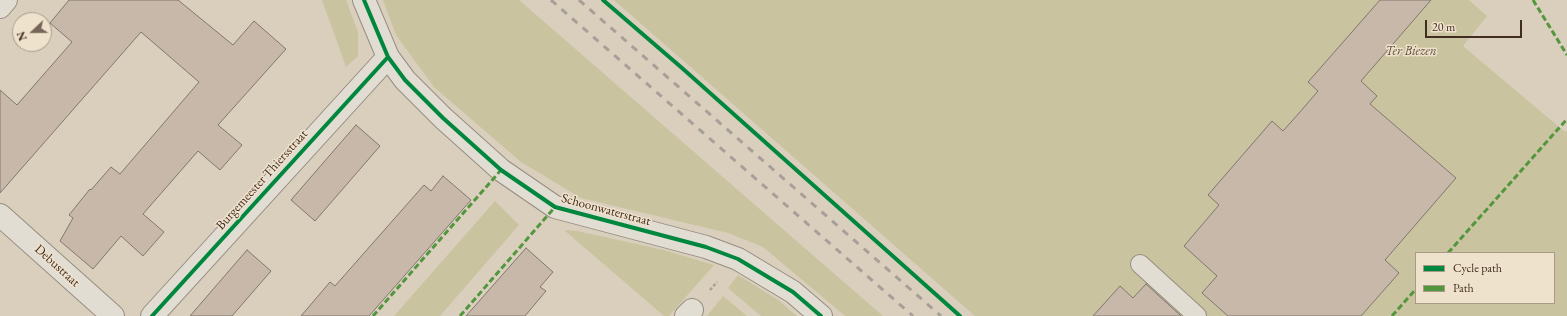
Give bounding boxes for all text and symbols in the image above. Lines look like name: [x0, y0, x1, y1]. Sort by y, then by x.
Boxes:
north arrow: [12, 12, 52, 52]
scale bar: [1427, 12, 1524, 38]
text: 20 m: [1432, 19, 1455, 35]
text: N: [14, 29, 30, 43]
park label: Ter Biezen: [1385, 43, 1437, 59]
street label: Burgemeester Thiersstraat: [213, 127, 311, 233]
street label: Schoonwaterstraat: [560, 191, 652, 229]
street label: Debustraat: [31, 242, 83, 290]
legend: [1415, 252, 1555, 304]
text: Cycle path: [1453, 260, 1502, 276]
text: Path: [1453, 280, 1474, 296]

